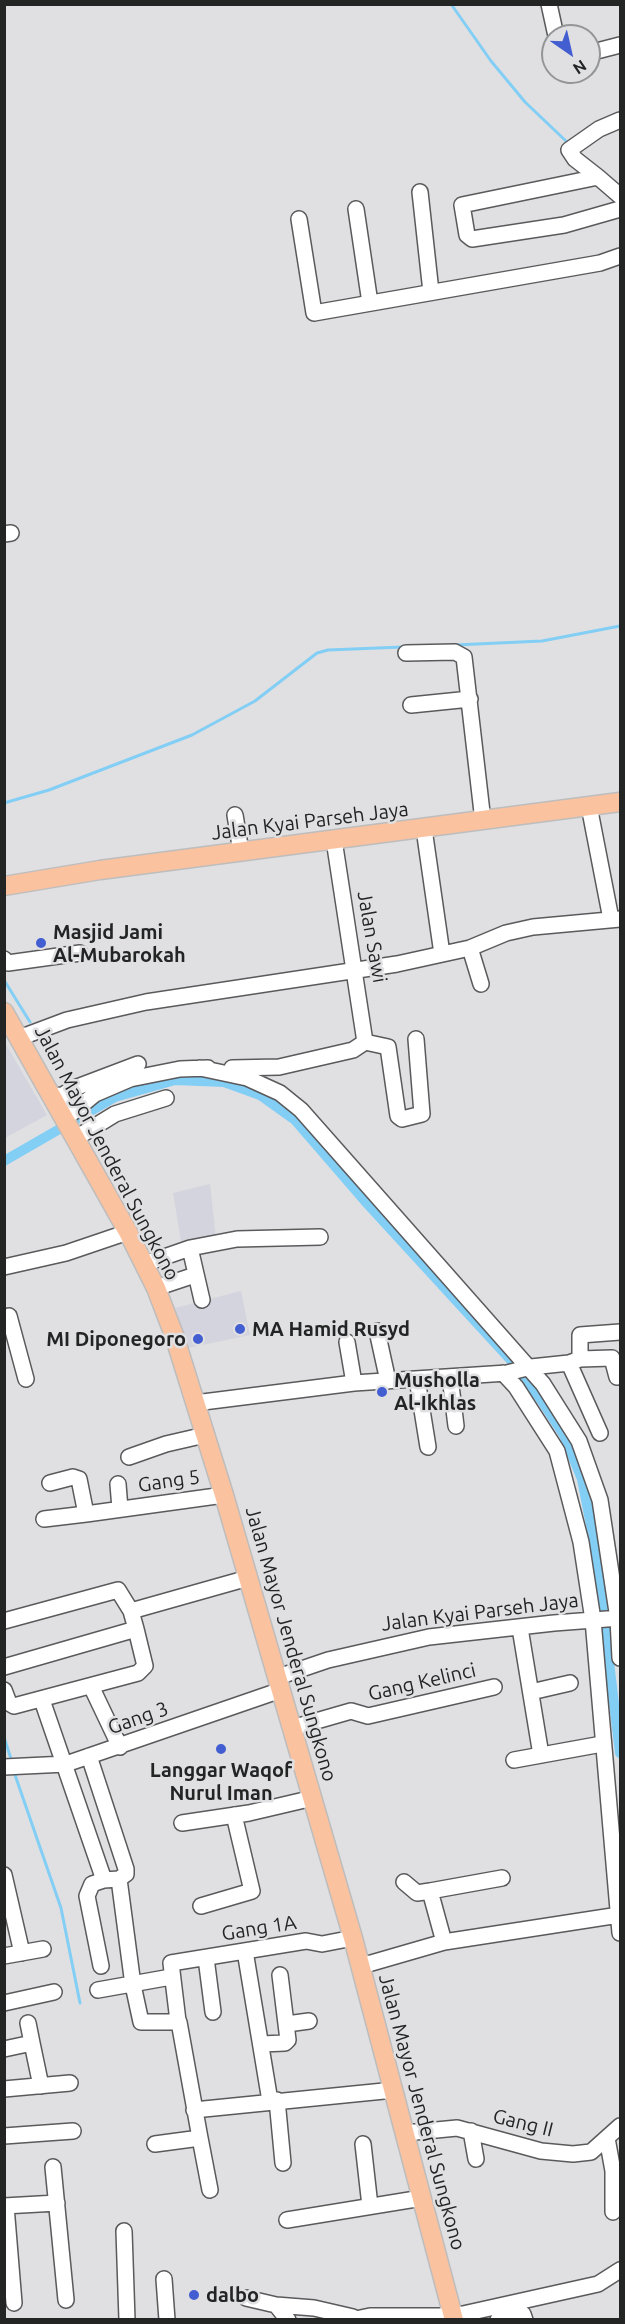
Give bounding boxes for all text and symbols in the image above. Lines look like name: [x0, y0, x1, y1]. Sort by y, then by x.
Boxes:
north arrow: [541, 24, 601, 84]
text: N: [570, 56, 590, 78]
street label: Jalan Kyai Parseh Jaya: [210, 797, 410, 845]
street label: Jalan Sawi: [352, 889, 392, 985]
place label: Masjid Jami Al-Mubarokah: [53, 920, 186, 967]
marker: Masjid Jami Al-Mubarokah: [34, 936, 48, 950]
street label: Jalan Mayor Jenderal Sungkono: [30, 1022, 184, 1284]
place label: MA Hamid Rusyd: [252, 1317, 410, 1341]
marker: MA Hamid Rusyd: [233, 1322, 247, 1336]
place label: MI Diponegoro: [46, 1327, 186, 1351]
marker: MI Diponegoro: [191, 1332, 205, 1346]
place label: Musholla Al-Ikhlas: [394, 1368, 480, 1415]
marker: Musholla Al-Ikhlas: [375, 1385, 389, 1399]
street label: Gang 5: [136, 1465, 202, 1497]
street label: Jalan Mayor Jenderal Sungkono: [240, 1504, 342, 1784]
street label: Jalan Kyai Parseh Jaya: [380, 1588, 580, 1636]
street label: Gang Kelinci: [366, 1658, 478, 1706]
street label: Gang 3: [105, 1697, 171, 1739]
marker: Langgar Waqof Nurul Iman: [214, 1742, 228, 1756]
place label: Langgar Waqof Nurul Iman: [150, 1758, 292, 1805]
street label: Gang 1A: [220, 1910, 298, 1946]
street label: Jalan Mayor Jenderal Sungkono: [374, 1971, 470, 2253]
street label: Gang II: [490, 2104, 556, 2142]
place label: dalbo: [206, 2283, 259, 2307]
marker: dalbo: [187, 2288, 201, 2302]

